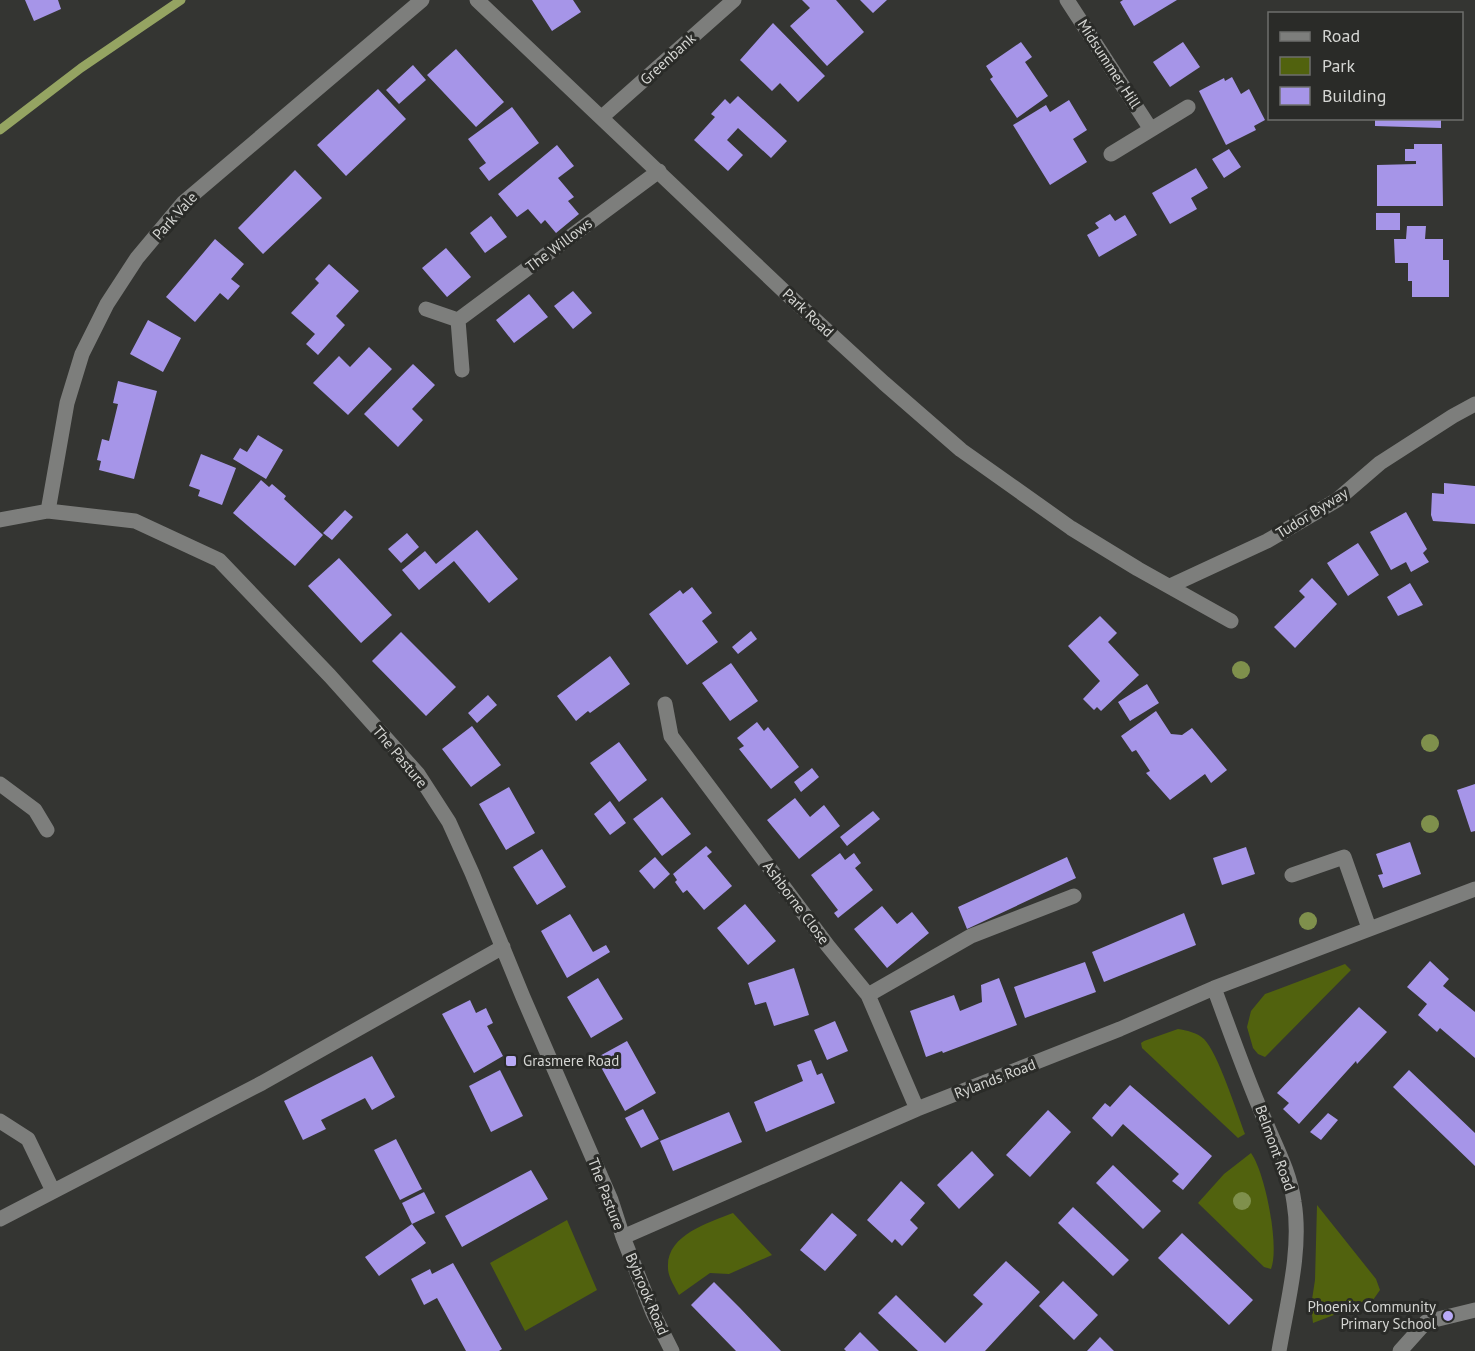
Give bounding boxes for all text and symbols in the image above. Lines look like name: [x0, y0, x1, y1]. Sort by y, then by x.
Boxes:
legend: [1268, 12, 1463, 120]
street label: Midsummer Hill: [1074, 16, 1146, 112]
text: Road: [1322, 24, 1360, 47]
street label: Greenbank: [636, 28, 700, 89]
text: Park: [1322, 54, 1355, 77]
text: Building: [1322, 84, 1386, 107]
street label: Park Vale: [148, 188, 201, 244]
street label: The Willows: [522, 213, 596, 276]
street label: Park Road: [779, 284, 838, 341]
street label: Tudor Byway: [1272, 483, 1351, 542]
street label: The Pasture: [369, 722, 432, 792]
street label: Ashborne Close: [759, 857, 834, 948]
place label: Grasmere Road: [523, 1051, 619, 1070]
marker: Grasmere Road: [504, 1054, 518, 1068]
street label: Rylands Road: [951, 1054, 1038, 1103]
street label: Belmont Road: [1251, 1102, 1300, 1193]
street label: The Pasture: [584, 1155, 629, 1233]
street label: Bybrook Road: [622, 1250, 673, 1338]
place label: Phoenix Community Primary School: [1307, 1297, 1437, 1333]
marker: Phoenix Community Primary School: [1441, 1309, 1455, 1323]

